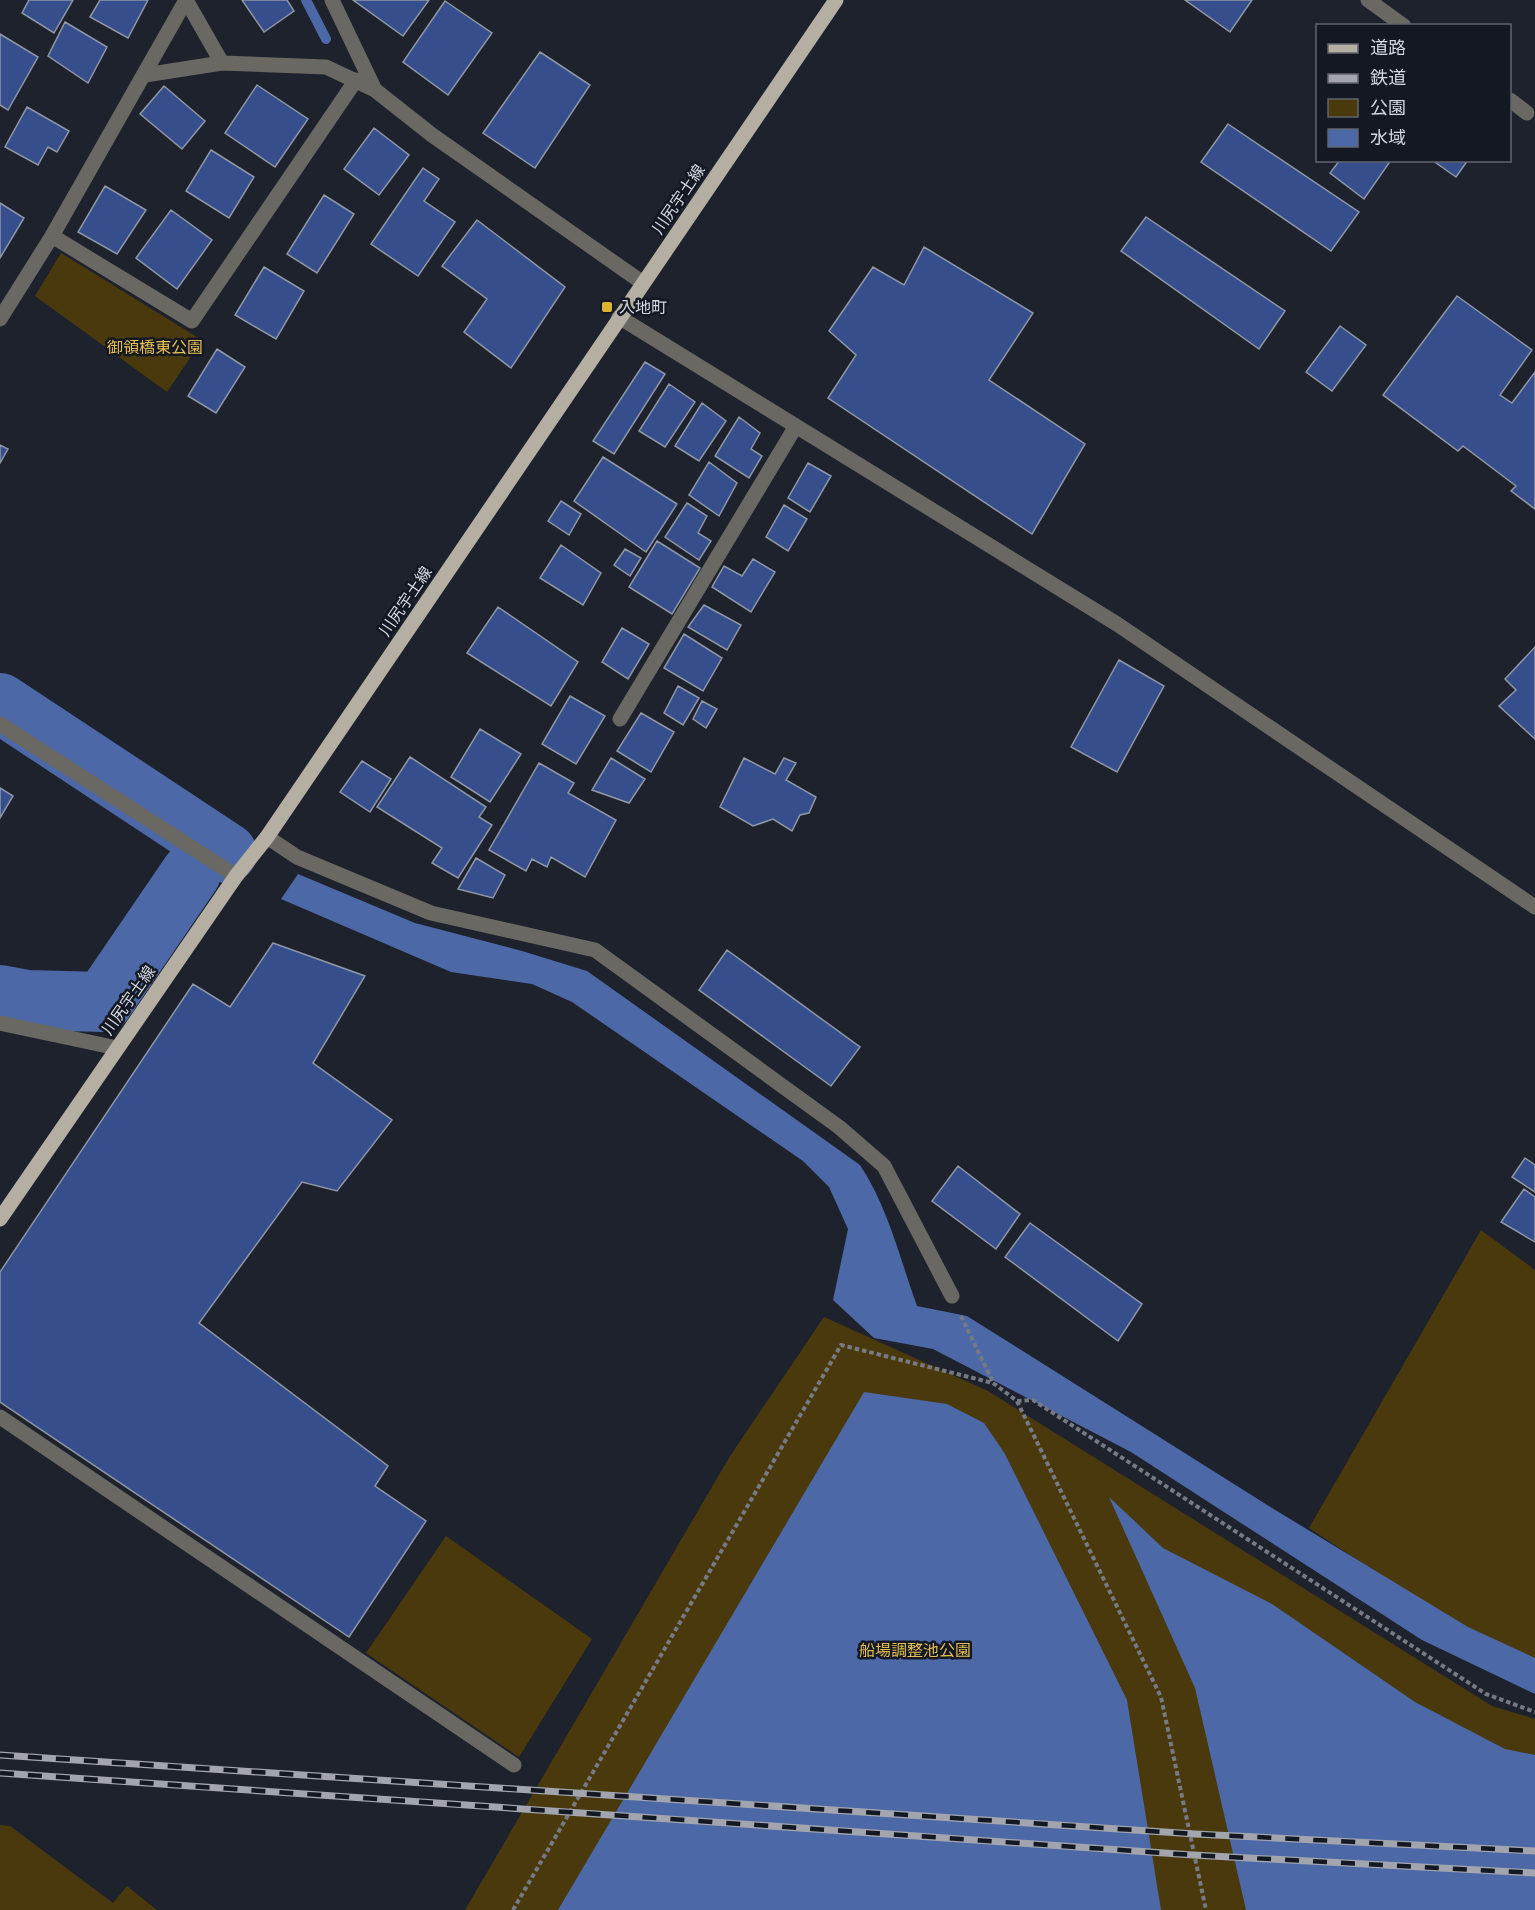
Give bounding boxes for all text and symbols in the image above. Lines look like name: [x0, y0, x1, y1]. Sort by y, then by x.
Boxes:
legend: [1316, 24, 1511, 162]
text: 道路: [1370, 34, 1406, 61]
text: 鉄道: [1370, 64, 1406, 91]
text: 公園: [1370, 94, 1406, 121]
text: 水域: [1370, 124, 1406, 151]
street label: 川尻宇土線: [646, 159, 710, 239]
place label: 入地町: [619, 295, 667, 319]
marker: 入地町: [600, 300, 614, 314]
park label: 御領橋東公園: [107, 335, 203, 359]
street label: 川尻宇土線: [373, 561, 437, 641]
street label: 川尻宇土線: [95, 960, 161, 1040]
park label: 船場調整池公園: [859, 1638, 971, 1662]

